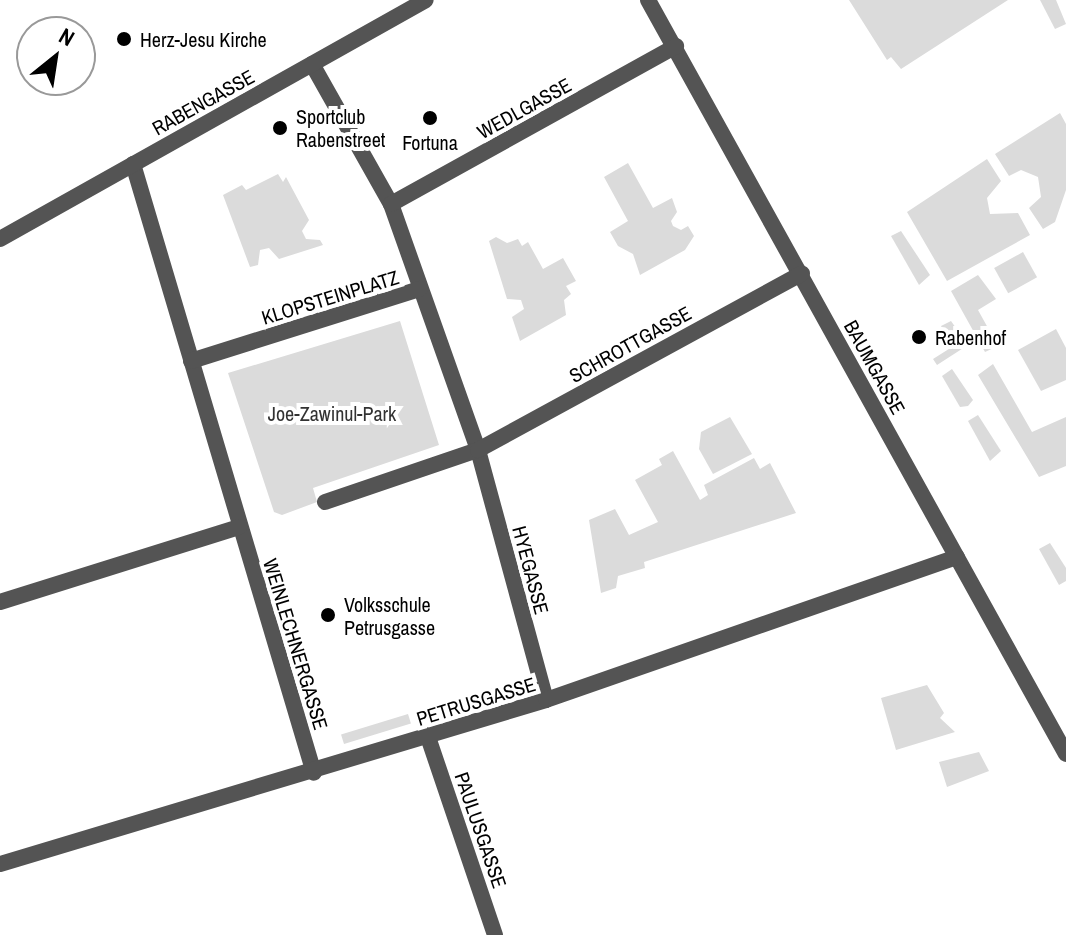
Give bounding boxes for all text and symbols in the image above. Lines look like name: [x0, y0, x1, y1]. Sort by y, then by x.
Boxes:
north arrow: [16, 16, 96, 96]
text: N: [54, 21, 80, 53]
place label: Herz-Jesu Kirche: [140, 27, 267, 51]
marker: Herz-Jesu Kirche: [115, 30, 133, 48]
street label: RABENGASSE: [148, 64, 258, 140]
street label: WEDLGASSE: [473, 72, 575, 144]
place label: Sportclub Rabenstreet: [296, 104, 385, 151]
marker: Fortuna: [421, 109, 439, 127]
marker: Sportclub Rabenstreet: [271, 119, 289, 137]
place label: Fortuna: [402, 130, 458, 154]
street label: KLOPSTEINPLATZ: [259, 265, 401, 329]
street label: SCHROTTGASSE: [565, 301, 695, 387]
street label: BAUMGASSE: [839, 316, 911, 418]
place label: Rabenhof: [935, 325, 1006, 349]
marker: Rabenhof: [910, 328, 928, 346]
park label: Joe-Zawinul-Park: [268, 401, 396, 425]
street label: HYEGASSE: [508, 523, 554, 617]
street label: WEINLECHNERGASSE: [259, 556, 333, 732]
place label: Volksschule Petrusgasse: [344, 592, 435, 639]
marker: Volksschule Petrusgasse: [319, 606, 337, 624]
street label: PETRUSGASSE: [414, 672, 538, 730]
street label: PAULUSGASSE: [450, 769, 512, 891]

